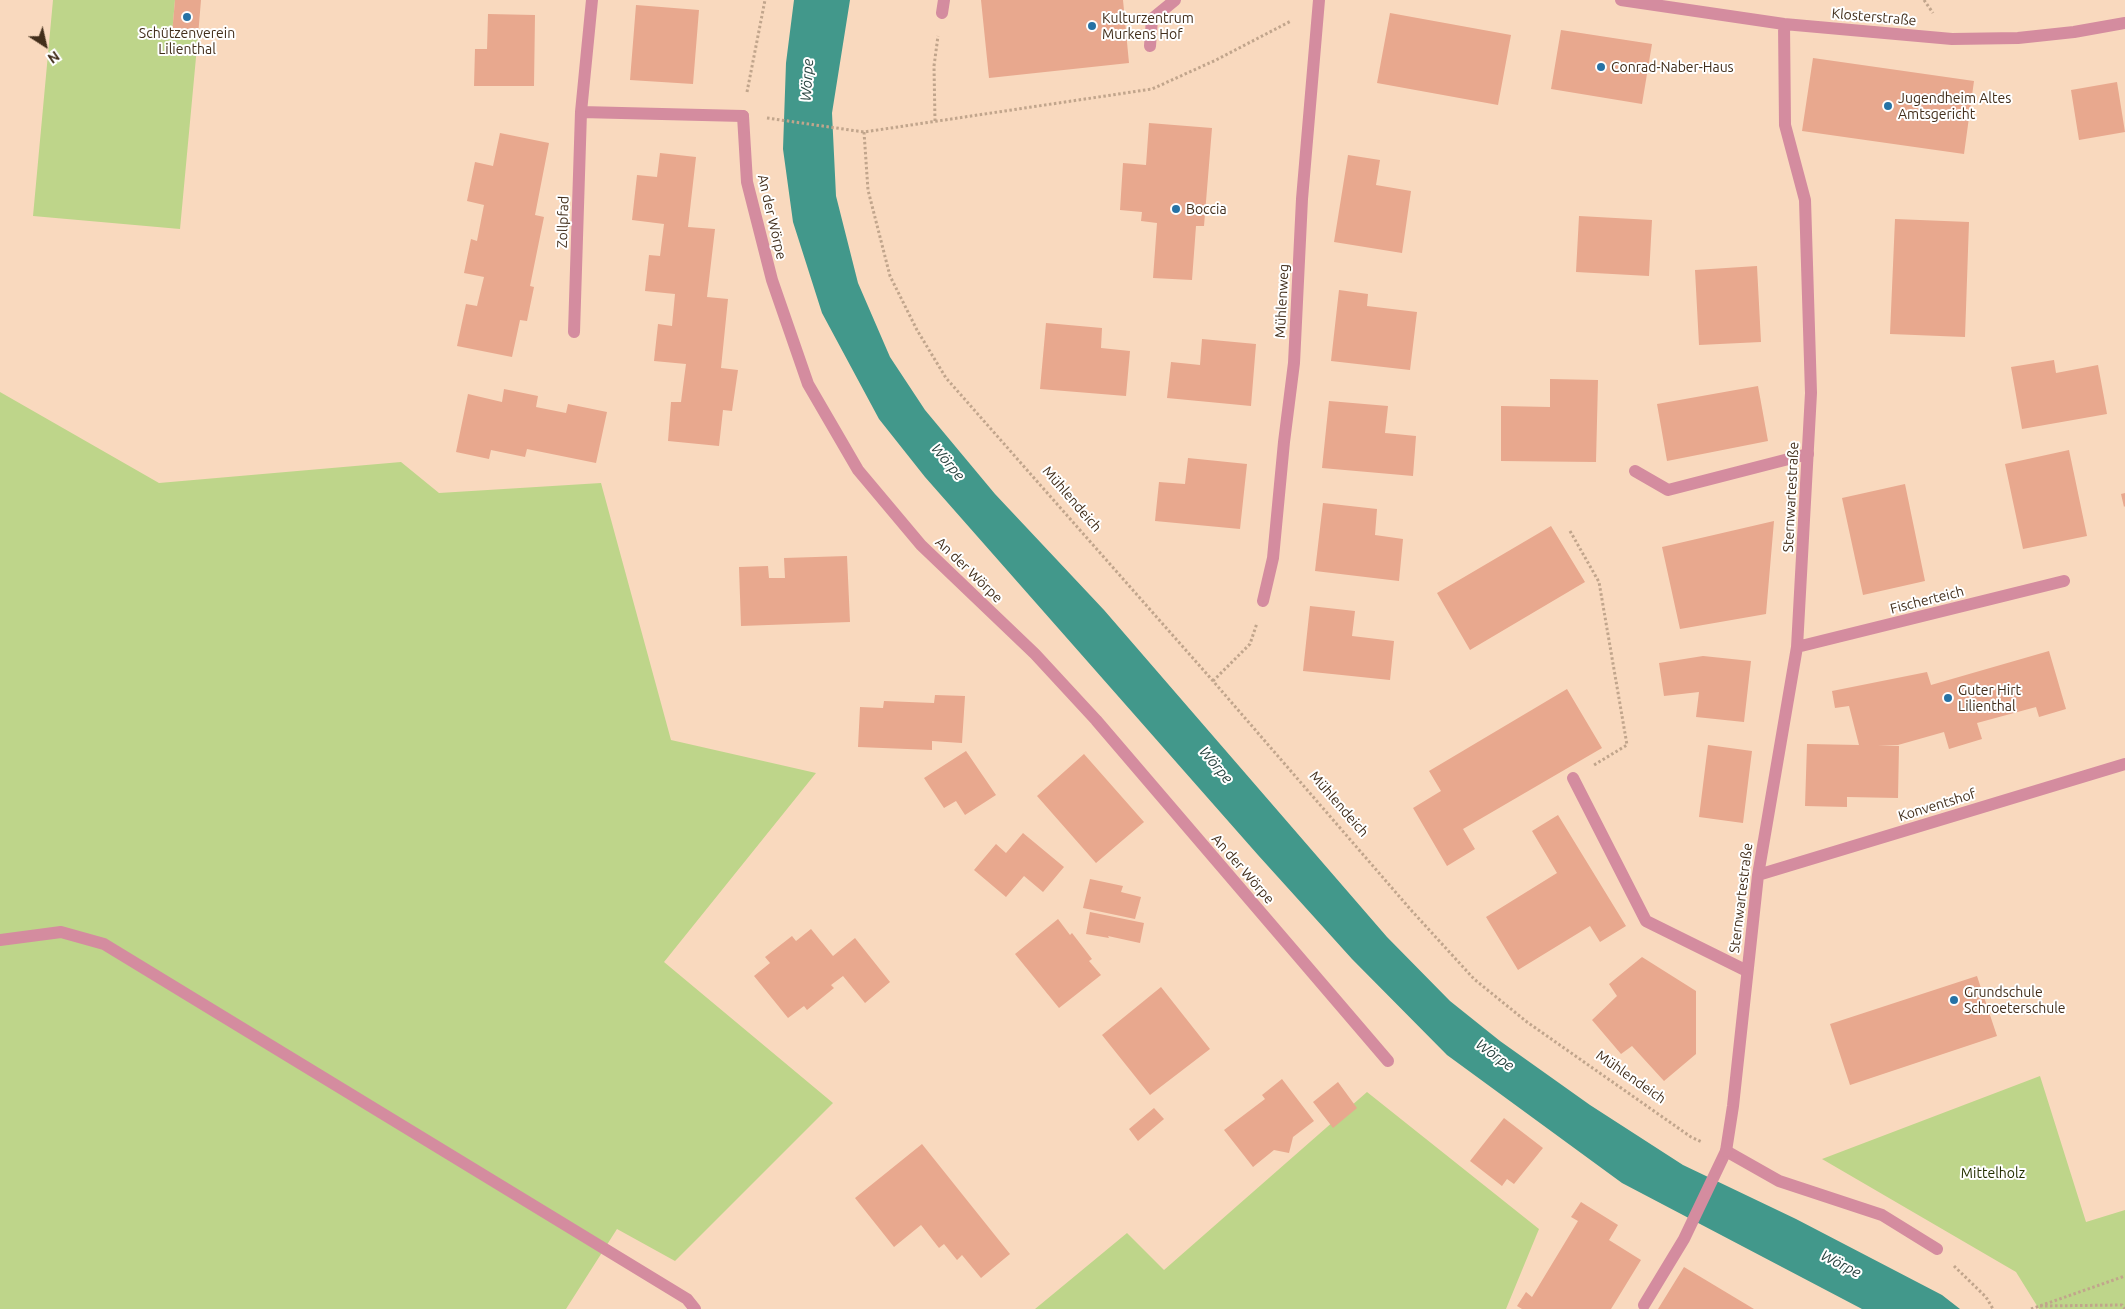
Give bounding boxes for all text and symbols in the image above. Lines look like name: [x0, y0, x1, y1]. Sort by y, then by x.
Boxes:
street label: Klosterstraße: [1831, 5, 1917, 29]
place label: Kulturzentrum Murkens Hof: [1102, 10, 1194, 42]
marker: Schützenverein Lilienthal: [181, 11, 193, 23]
north arrow: [20, 20, 70, 70]
marker: Kulturzentrum Murkens Hof: [1086, 20, 1098, 32]
place label: Schützenverein Lilienthal: [139, 25, 235, 58]
text: N: [45, 48, 62, 67]
water label: Wörpe: [797, 58, 817, 102]
place label: Conrad-Naber-Haus: [1611, 59, 1734, 75]
marker: Conrad-Naber-Haus: [1595, 61, 1607, 73]
place label: Jugendheim Altes Amtsgericht: [1898, 90, 2011, 122]
marker: Jugendheim Altes Amtsgericht: [1882, 100, 1894, 112]
street label: An der Wörpe: [754, 173, 790, 261]
street label: Zollpfad: [554, 196, 572, 248]
place label: Boccia: [1186, 201, 1227, 217]
marker: Boccia: [1170, 203, 1182, 215]
street label: Mühlenweg: [1272, 264, 1292, 338]
water label: Wörpe: [927, 440, 969, 484]
street label: Sternwartestraße: [1780, 441, 1802, 553]
street label: Mühlendeich: [1039, 463, 1105, 535]
street label: An der Wörpe: [932, 534, 1006, 606]
street label: Fischerteich: [1888, 583, 1966, 617]
place label: Guter Hirt Lilienthal: [1958, 682, 2021, 714]
marker: Guter Hirt Lilienthal: [1942, 692, 1954, 704]
water label: Wörpe: [1195, 743, 1237, 787]
street label: Mühlendeich: [1306, 768, 1372, 840]
street label: Konventshof: [1896, 785, 1978, 825]
street label: An der Wörpe: [1208, 831, 1278, 907]
street label: Sternwartestraße: [1726, 842, 1756, 954]
place label: Grundschule Schroeterschule: [1964, 984, 2066, 1016]
marker: Grundschule Schroeterschule: [1948, 994, 1960, 1006]
water label: Wörpe: [1472, 1035, 1518, 1075]
street label: Mühlendeich: [1593, 1047, 1669, 1107]
park label: Mittelholz: [1961, 1165, 2025, 1181]
water label: Wörpe: [1818, 1246, 1864, 1282]

